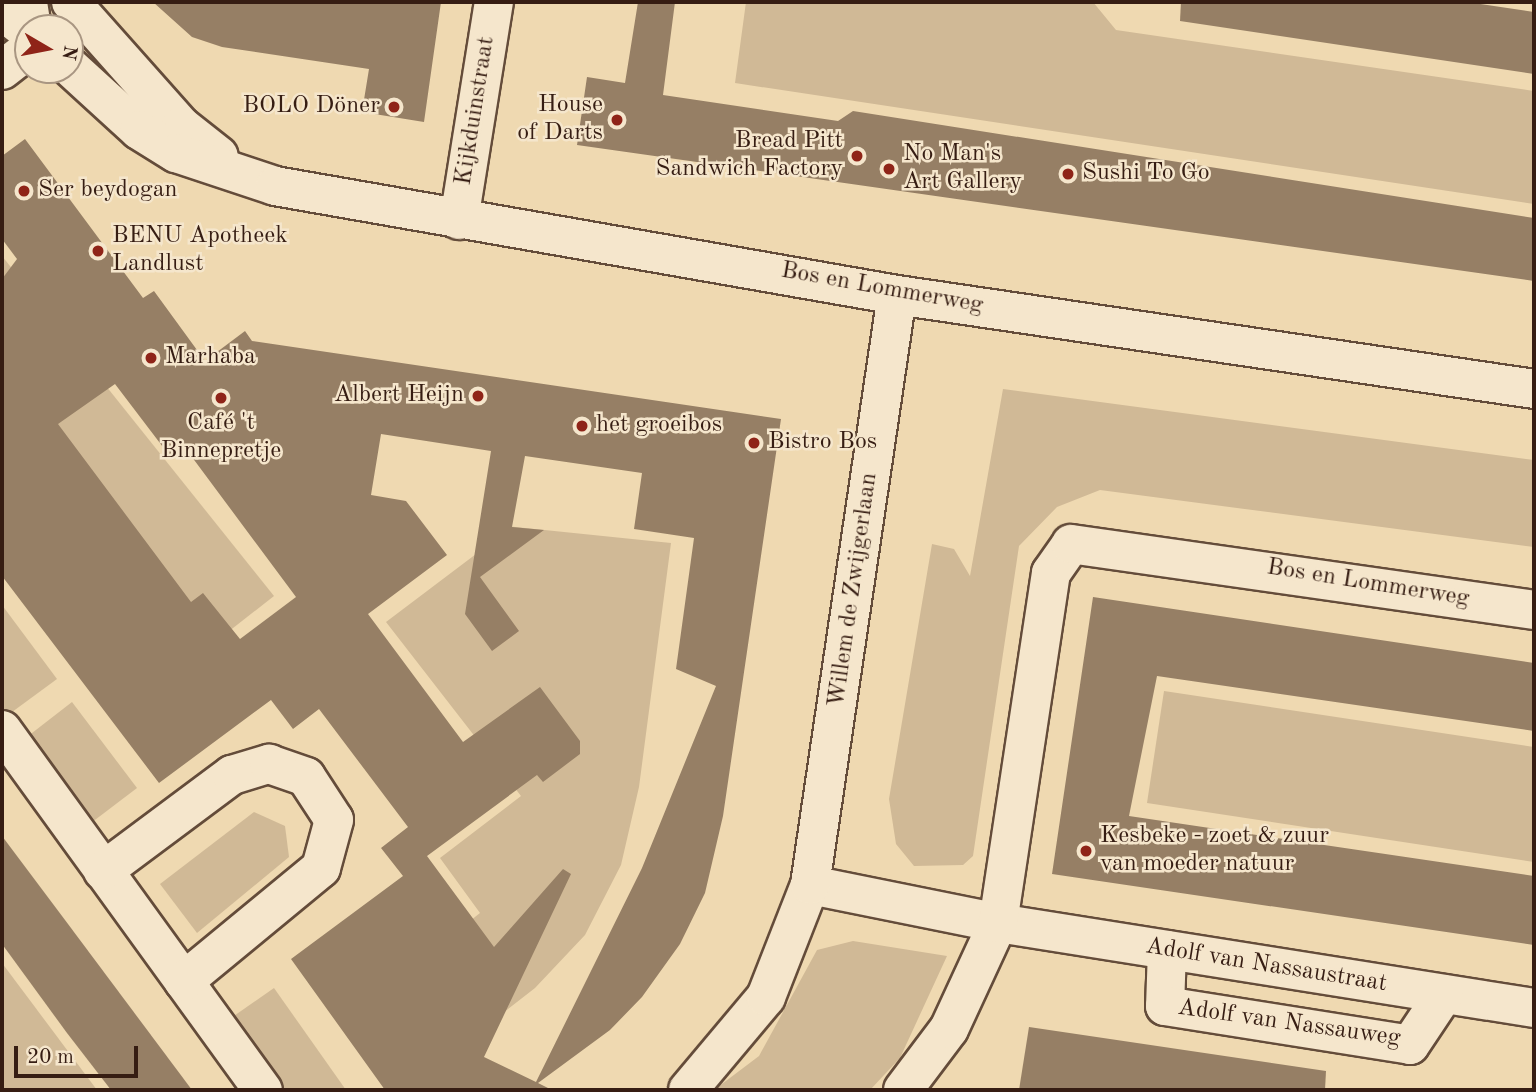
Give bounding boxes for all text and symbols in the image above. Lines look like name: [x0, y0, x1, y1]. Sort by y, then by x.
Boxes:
north arrow: [14, 14, 84, 84]
street label: Kijkduinstraat: [450, 35, 502, 187]
text: N: [58, 44, 79, 61]
place label: House of Darts: [517, 92, 603, 148]
place label: BOLO Döner: [243, 93, 380, 121]
marker: BOLO Döner: [386, 99, 402, 115]
marker: House of Darts: [609, 112, 625, 128]
place label: Bread Pitt Sandwich Factory: [656, 128, 843, 184]
place label: No Man's Art Gallery: [903, 141, 1022, 197]
marker: Bread Pitt Sandwich Factory: [849, 148, 865, 164]
place label: Sushi To Go: [1082, 160, 1210, 188]
marker: No Man's Art Gallery: [881, 161, 897, 177]
marker: Sushi To Go: [1060, 166, 1076, 182]
place label: Ser beydogan: [38, 177, 178, 205]
marker: Ser beydogan: [16, 183, 32, 199]
place label: BENU Apotheek Landlust: [112, 223, 288, 279]
marker: BENU Apotheek Landlust: [90, 243, 106, 259]
street label: Bos en Lommerweg: [779, 257, 985, 321]
place label: Marhaba: [165, 344, 256, 372]
marker: Marhaba: [143, 350, 159, 366]
place label: Albert Heijn: [334, 382, 464, 410]
marker: Albert Heijn: [470, 388, 486, 404]
marker: Café 't Binnepretje: [213, 390, 229, 406]
place label: Café 't Binnepretje: [161, 410, 281, 466]
place label: het groeibos: [596, 412, 722, 440]
marker: het groeibos: [574, 418, 590, 434]
place label: Bistro Bos: [768, 429, 877, 457]
marker: Bistro Bos: [746, 435, 762, 451]
street label: Willem de Zwijgerlaan: [823, 471, 885, 709]
street label: Bos en Lommerweg: [1265, 554, 1471, 614]
place label: Kesbeke - zoet & zuur van moeder natuur: [1100, 823, 1329, 879]
marker: Kesbeke - zoet & zuur van moeder natuur: [1078, 843, 1094, 859]
street label: Adolf van Nassaustraat: [1143, 933, 1389, 999]
street label: Adolf van Nassauweg: [1176, 994, 1402, 1054]
scale bar: [18, 1032, 142, 1076]
text: 20 m: [27, 1047, 74, 1068]

